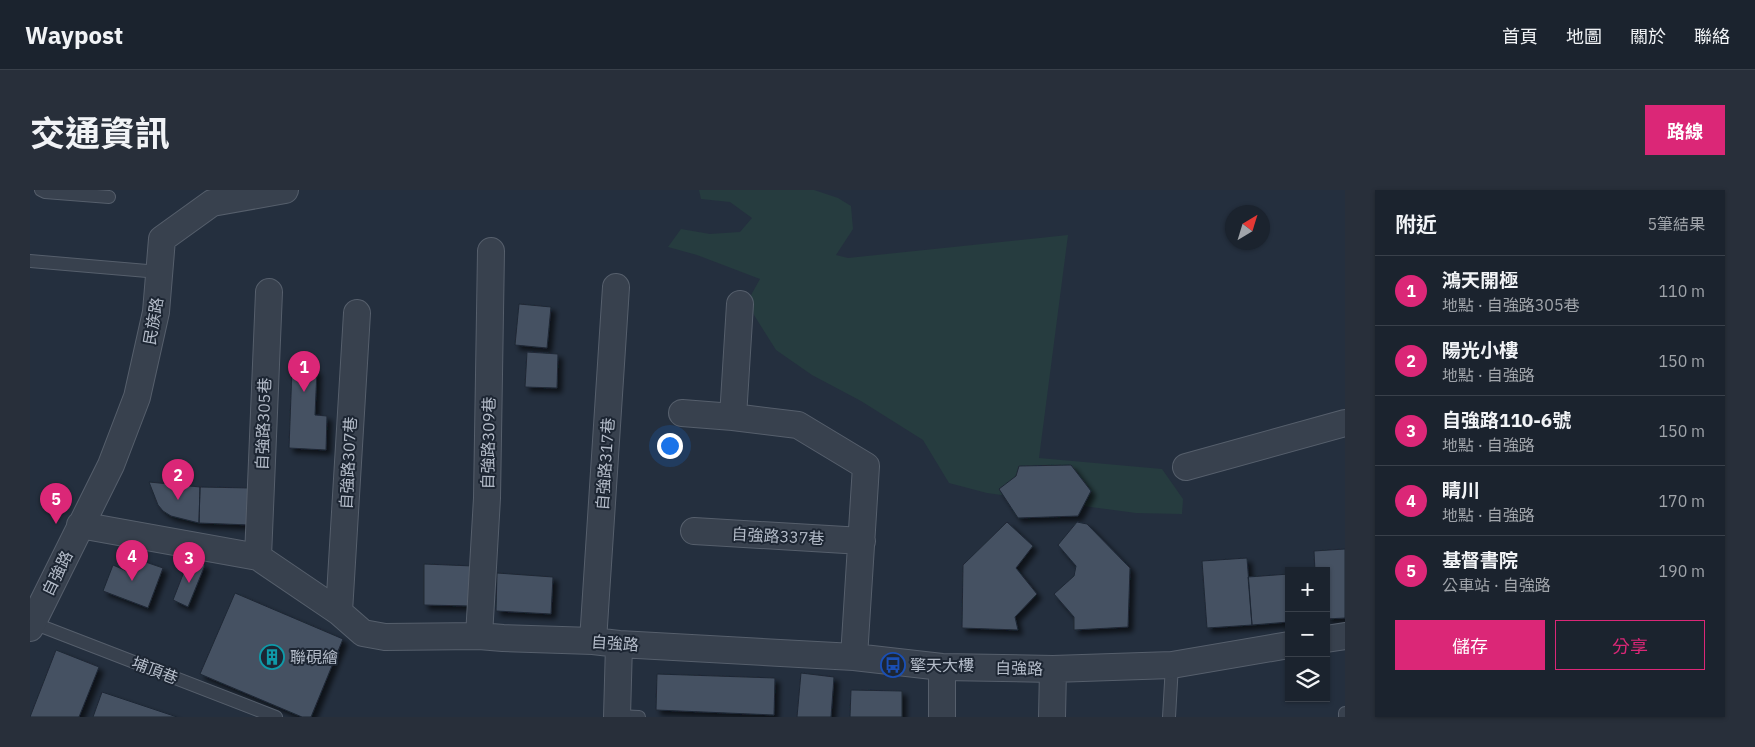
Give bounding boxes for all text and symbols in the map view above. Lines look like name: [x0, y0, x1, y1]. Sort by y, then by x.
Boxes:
text: Waypost: [25, 19, 123, 51]
text: 首頁: [1502, 25, 1538, 48]
text: 地圖: [1566, 25, 1602, 48]
text: 關於: [1630, 25, 1666, 48]
text: 聯絡: [1694, 25, 1730, 48]
button: 路線: [1645, 105, 1725, 155]
text: 交通資訊: [30, 110, 170, 156]
north arrow: [1225, 205, 1270, 250]
text: 附近: [1395, 210, 1437, 238]
text: 5筆結果: [1647, 214, 1705, 234]
text: 鴻天開極: [1442, 268, 1518, 292]
text: 1: [1406, 281, 1416, 301]
text: 110 m: [1658, 281, 1705, 301]
text: 地點 · 自強路305巷: [1442, 295, 1580, 315]
street label: 民族路: [139, 296, 167, 346]
text: 陽光小樓: [1442, 338, 1518, 362]
pin: 1: [288, 351, 320, 392]
text: 2: [1406, 351, 1416, 371]
text: 150 m: [1658, 351, 1705, 371]
text: 地點 · 自強路: [1442, 365, 1535, 385]
street label: 自強路305巷: [251, 377, 275, 471]
street label: 自強路309巷: [477, 396, 499, 490]
text: 自強路110-6號: [1442, 408, 1571, 432]
street label: 自強路307巷: [336, 416, 360, 510]
street label: 自強路317巷: [592, 417, 618, 511]
text: 3: [1406, 421, 1416, 441]
text: 150 m: [1658, 421, 1705, 441]
your location: [657, 433, 683, 459]
text: 地點 · 自強路: [1442, 435, 1535, 455]
pin: 2: [162, 459, 194, 500]
text: 睛川: [1442, 478, 1480, 502]
pin: 5: [40, 483, 72, 524]
text: 4: [1406, 491, 1416, 511]
text: 170 m: [1658, 491, 1705, 511]
text: 地點 · 自強路: [1442, 505, 1535, 525]
street label: 自強路337巷: [731, 524, 825, 548]
pin: 4: [116, 540, 148, 581]
pin: 3: [173, 542, 205, 583]
street label: 自強路: [37, 547, 77, 599]
text: 基督書院: [1442, 548, 1518, 572]
text: 5: [1406, 561, 1416, 581]
text: 190 m: [1658, 561, 1705, 581]
map controls: [1285, 567, 1330, 702]
button: +: [1285, 567, 1330, 612]
text: 公車站 · 自強路: [1442, 575, 1551, 595]
button: −: [1285, 612, 1330, 657]
button: 儲存: [1395, 620, 1545, 670]
button: 分享: [1555, 620, 1705, 670]
street label: 自強路: [590, 631, 640, 655]
building icon: 聯硯繪: [259, 644, 285, 670]
place label: 聯硯繪: [290, 647, 338, 667]
street label: 埔頂巷: [129, 652, 181, 688]
bus stop icon: 擎天大樓: [880, 652, 906, 678]
place label: 擎天大樓: [910, 655, 974, 675]
button: layers: [1285, 657, 1330, 702]
street label: 自強路: [995, 658, 1043, 678]

